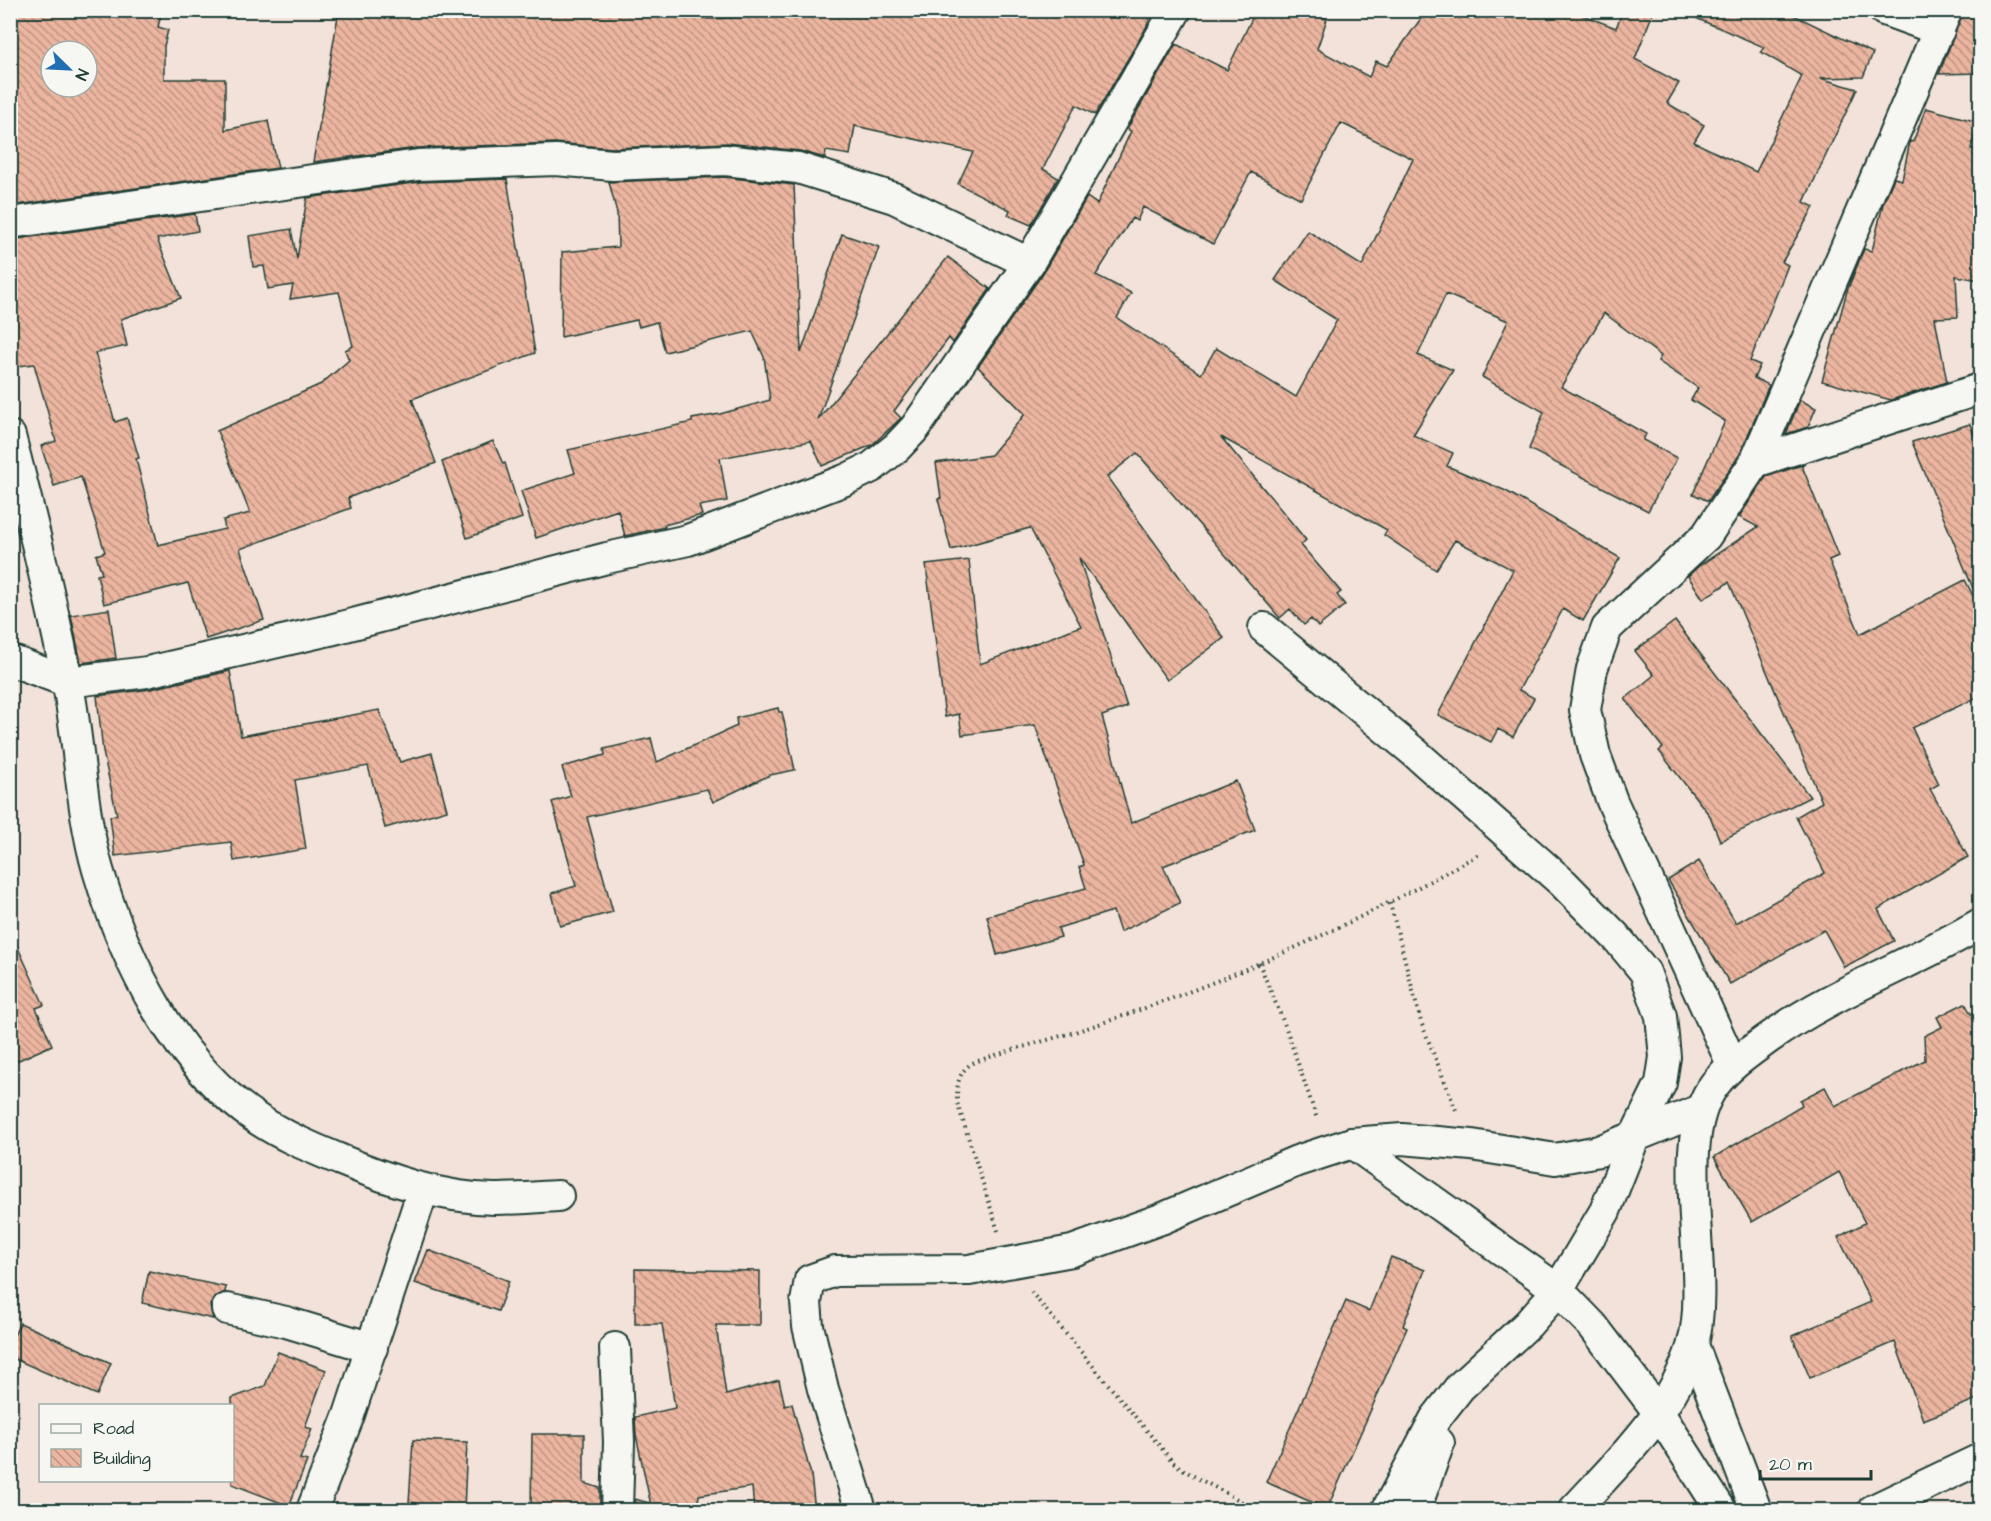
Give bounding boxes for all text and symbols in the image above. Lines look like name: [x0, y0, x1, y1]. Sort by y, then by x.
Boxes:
north arrow: [39, 39, 99, 99]
text: N: [70, 66, 94, 84]
legend: [39, 1404, 234, 1482]
text: Road: [93, 1416, 134, 1441]
scale bar: [1760, 1443, 1871, 1481]
text: Building: [93, 1446, 151, 1472]
text: 20 m: [1769, 1452, 1812, 1477]

